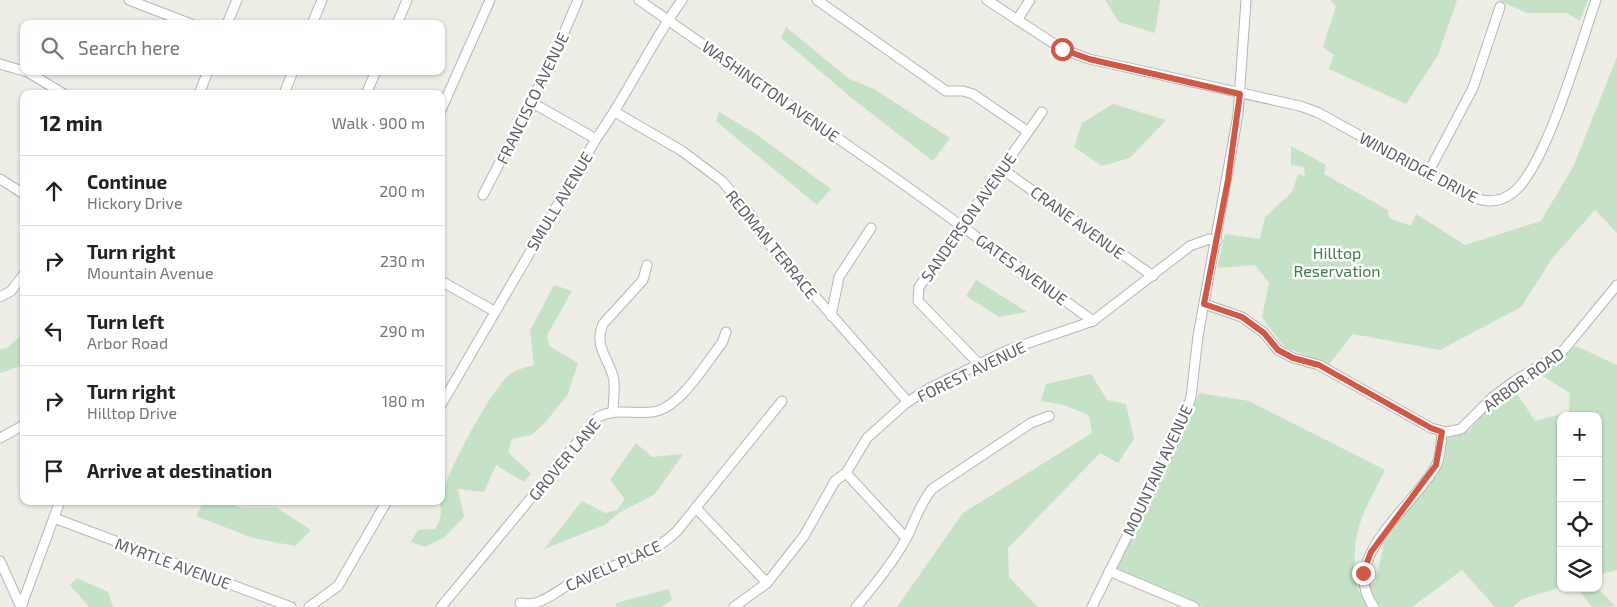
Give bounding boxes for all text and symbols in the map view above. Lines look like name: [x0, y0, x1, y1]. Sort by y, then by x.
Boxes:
search box: [20, 20, 445, 75]
street label: FRANCISCO AVENUE: [492, 29, 572, 167]
icon: search: [38, 34, 66, 62]
text: Search here: [78, 36, 180, 59]
street label: WASHINGTON AVENUE: [699, 36, 843, 146]
route start: [1051, 38, 1074, 61]
text: 12 min: [40, 110, 103, 135]
text: Walk · 900 m: [332, 113, 425, 132]
street label: WINDRIDGE DRIVE: [1356, 128, 1482, 206]
street label: SMULL AVENUE: [522, 148, 596, 254]
street label: SANDERSON AVENUE: [916, 149, 1020, 285]
text: Continue: [87, 170, 167, 193]
icon: ahead: [40, 177, 68, 205]
text: 200 m: [379, 181, 425, 200]
street label: CRANE AVENUE: [1027, 182, 1129, 262]
street label: REDMAN TERRACE: [722, 186, 822, 302]
text: Hickory Drive: [87, 193, 183, 212]
street label: GATES AVENUE: [973, 229, 1071, 309]
text: Turn right: [87, 240, 175, 263]
park label: Hilltop Reservation: [1293, 243, 1381, 280]
icon: right: [40, 247, 68, 275]
text: 230 m: [380, 251, 425, 270]
text: Mountain Avenue: [87, 263, 213, 282]
text: Turn left: [87, 310, 164, 333]
icon: left: [40, 317, 68, 345]
text: 290 m: [380, 321, 425, 340]
text: Arbor Road: [87, 333, 168, 352]
street label: FOREST AVENUE: [914, 337, 1028, 405]
street label: ARBOR ROAD: [1479, 343, 1567, 415]
text: Turn right: [87, 380, 175, 403]
icon: right: [40, 387, 68, 415]
text: 180 m: [382, 391, 425, 410]
street label: MOUNTAIN AVENUE: [1118, 401, 1196, 539]
text: Hilltop Drive: [87, 403, 177, 422]
map controls: [1557, 412, 1602, 592]
button: +: [1557, 412, 1602, 457]
street label: GROVER LANE: [524, 414, 604, 504]
icon: arrive: [40, 457, 68, 485]
button: −: [1557, 457, 1602, 502]
text: Arrive at destination: [87, 459, 272, 482]
button: locate: [1557, 502, 1602, 547]
street label: MYRTLE AVENUE: [113, 533, 233, 593]
street label: CAVELL PLACE: [562, 535, 664, 595]
button: layers: [1557, 547, 1602, 592]
route end: [1352, 562, 1375, 585]

